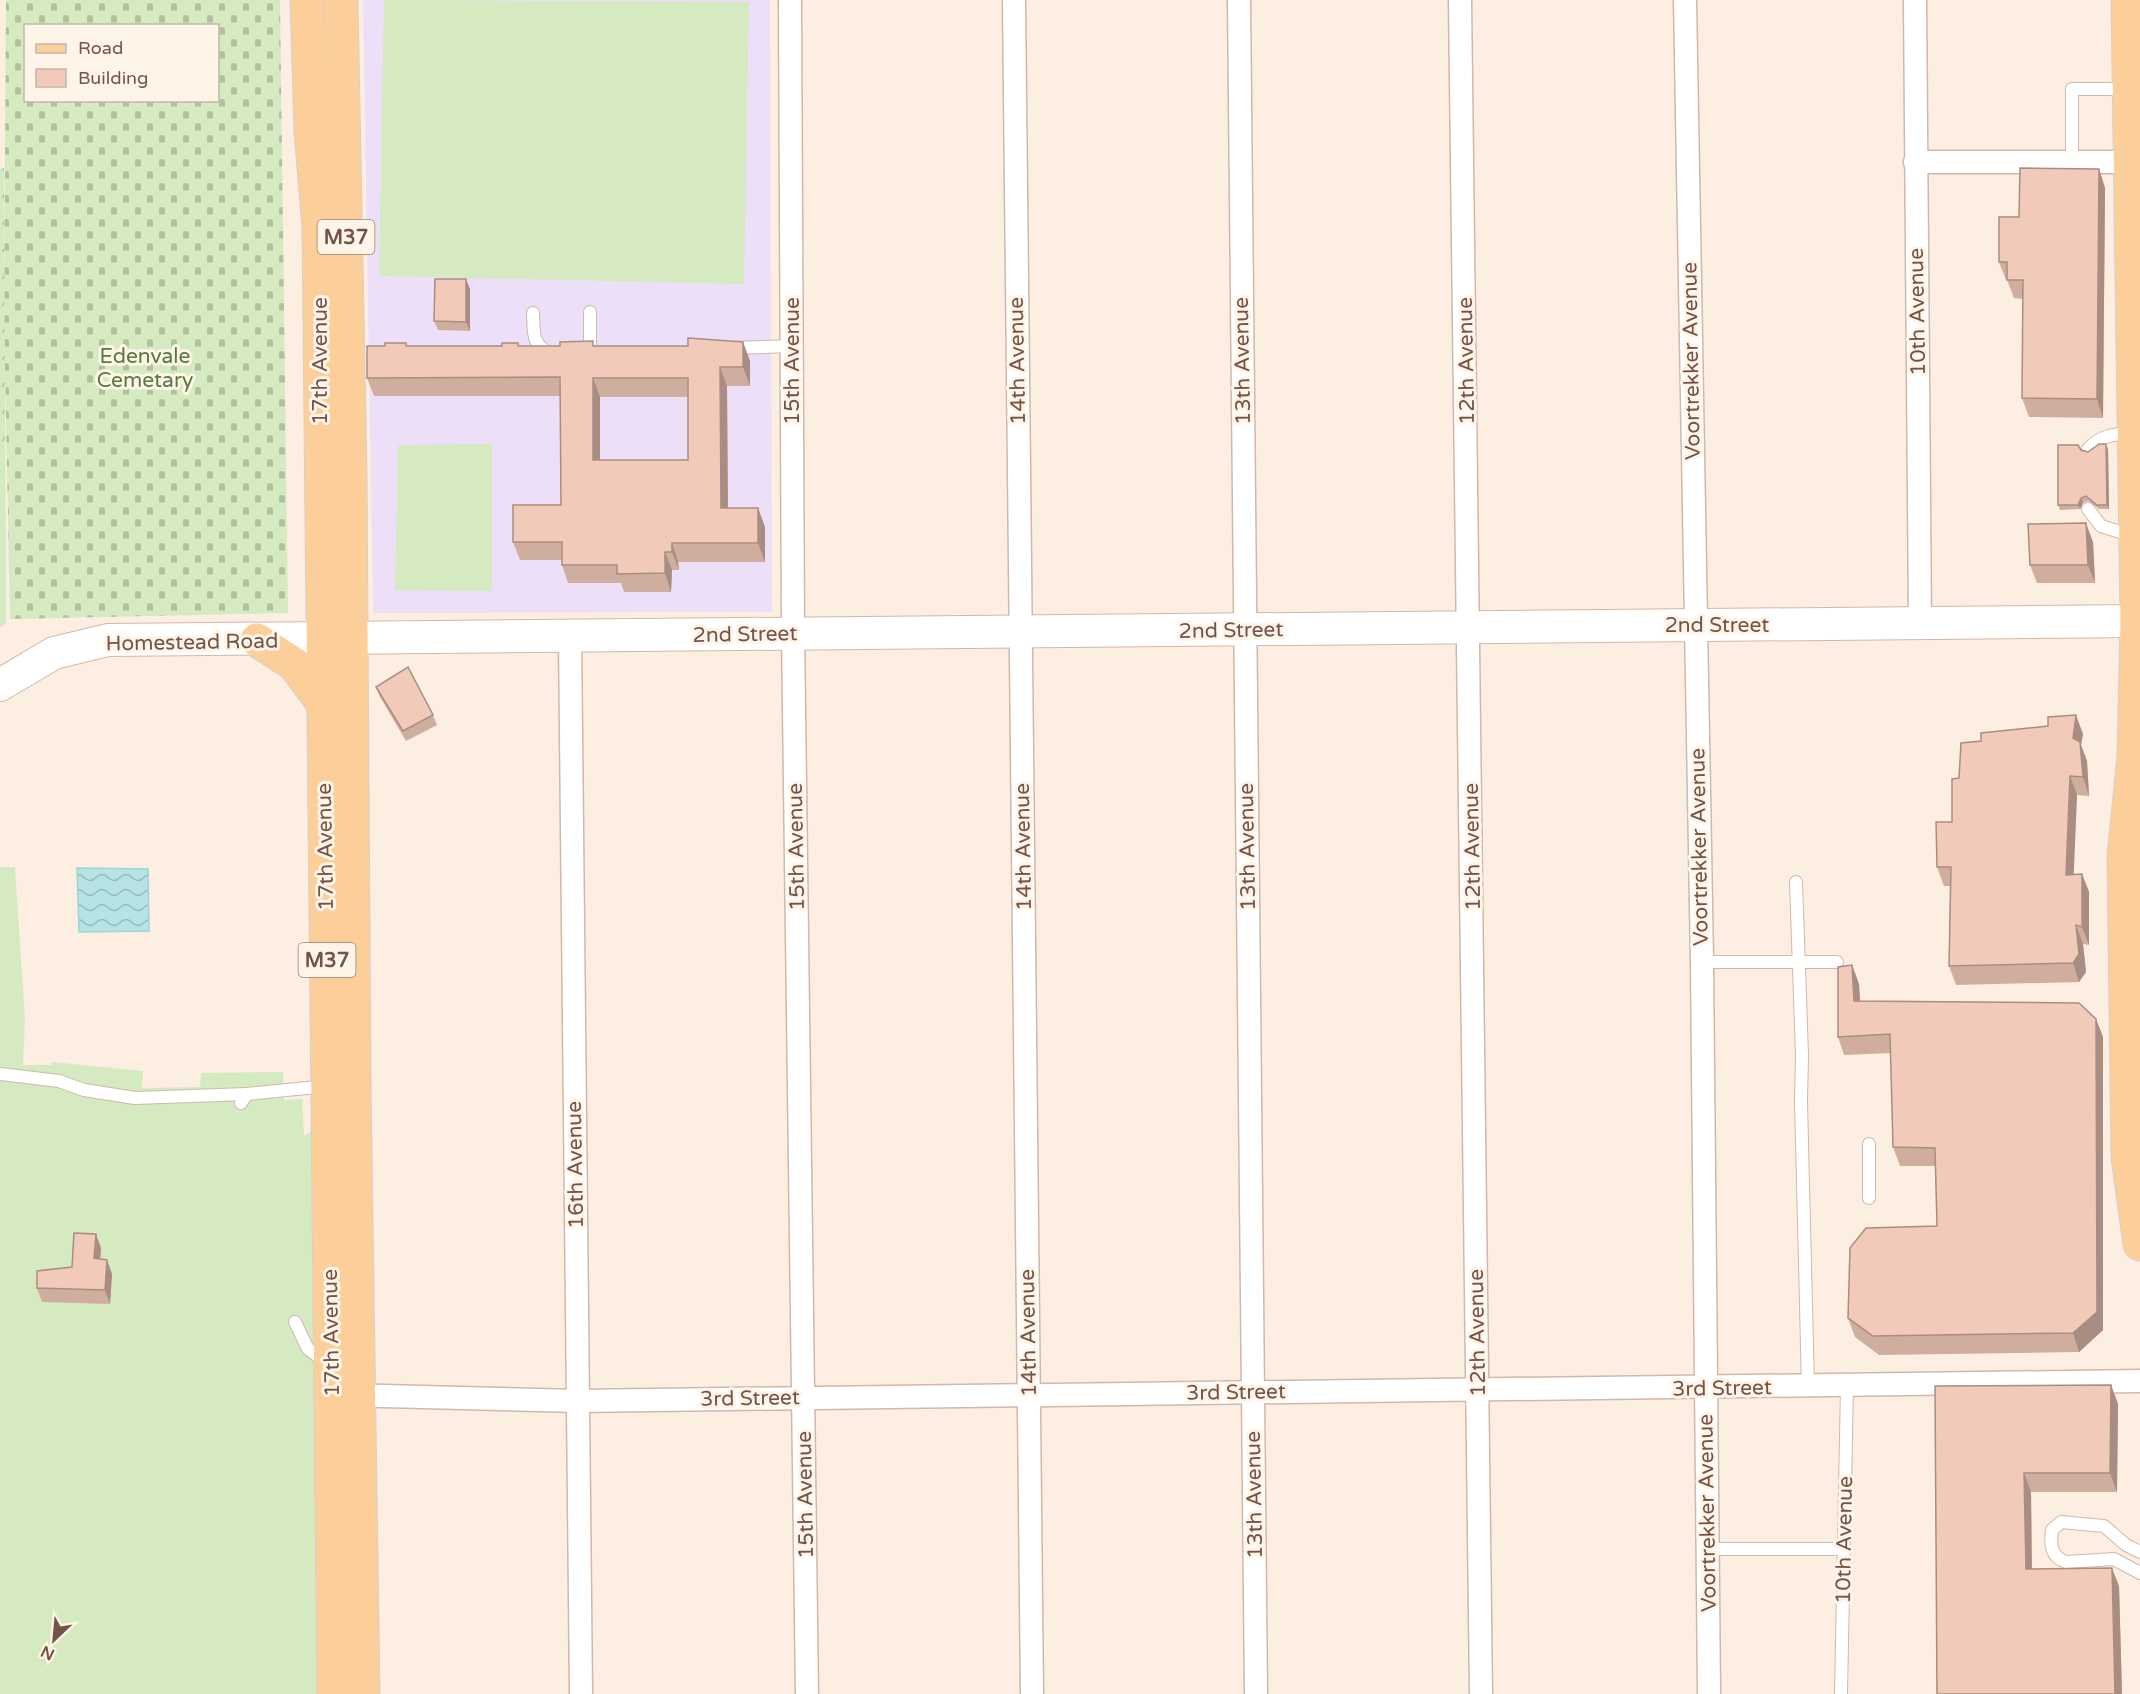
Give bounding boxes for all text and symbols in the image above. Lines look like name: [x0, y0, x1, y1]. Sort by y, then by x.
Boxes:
legend: [24, 24, 219, 102]
text: Road: [78, 37, 123, 59]
text: Building: [78, 67, 148, 89]
road number: M37: [318, 220, 374, 254]
street label: 10th Avenue: [1904, 248, 1931, 376]
street label: Voortrekker Avenue: [1677, 262, 1706, 460]
street label: 17th Avenue: [308, 297, 333, 425]
street label: 15th Avenue: [780, 297, 805, 425]
street label: 14th Avenue: [1004, 297, 1031, 425]
street label: 13th Avenue: [1229, 297, 1256, 425]
street label: 12th Avenue: [1453, 297, 1480, 425]
park label: Edenvale Cemetary: [97, 344, 193, 393]
street label: 2nd Street: [1665, 613, 1769, 638]
street label: 2nd Street: [1178, 617, 1284, 644]
street label: 2nd Street: [692, 621, 798, 648]
street label: Homestead Road: [106, 628, 278, 657]
street label: Voortrekker Avenue: [1685, 748, 1714, 946]
street label: 17th Avenue: [312, 783, 339, 911]
street label: 15th Avenue: [783, 783, 810, 911]
street label: 14th Avenue: [1010, 783, 1037, 911]
street label: 13th Avenue: [1234, 783, 1261, 911]
street label: 12th Avenue: [1459, 783, 1486, 911]
road number: M37: [298, 943, 356, 977]
street label: 16th Avenue: [562, 1101, 589, 1229]
street label: 17th Avenue: [318, 1269, 345, 1397]
street label: 14th Avenue: [1015, 1269, 1042, 1397]
street label: 12th Avenue: [1464, 1269, 1491, 1397]
street label: 3rd Street: [1672, 1375, 1772, 1402]
street label: 3rd Street: [1186, 1379, 1286, 1406]
street label: 3rd Street: [700, 1385, 800, 1412]
street label: Voortrekker Avenue: [1693, 1414, 1722, 1612]
street label: 15th Avenue: [792, 1431, 819, 1559]
street label: 13th Avenue: [1241, 1431, 1268, 1559]
street label: 10th Avenue: [1831, 1476, 1858, 1604]
north arrow: [24, 1610, 84, 1670]
text: N: [38, 1641, 58, 1664]

